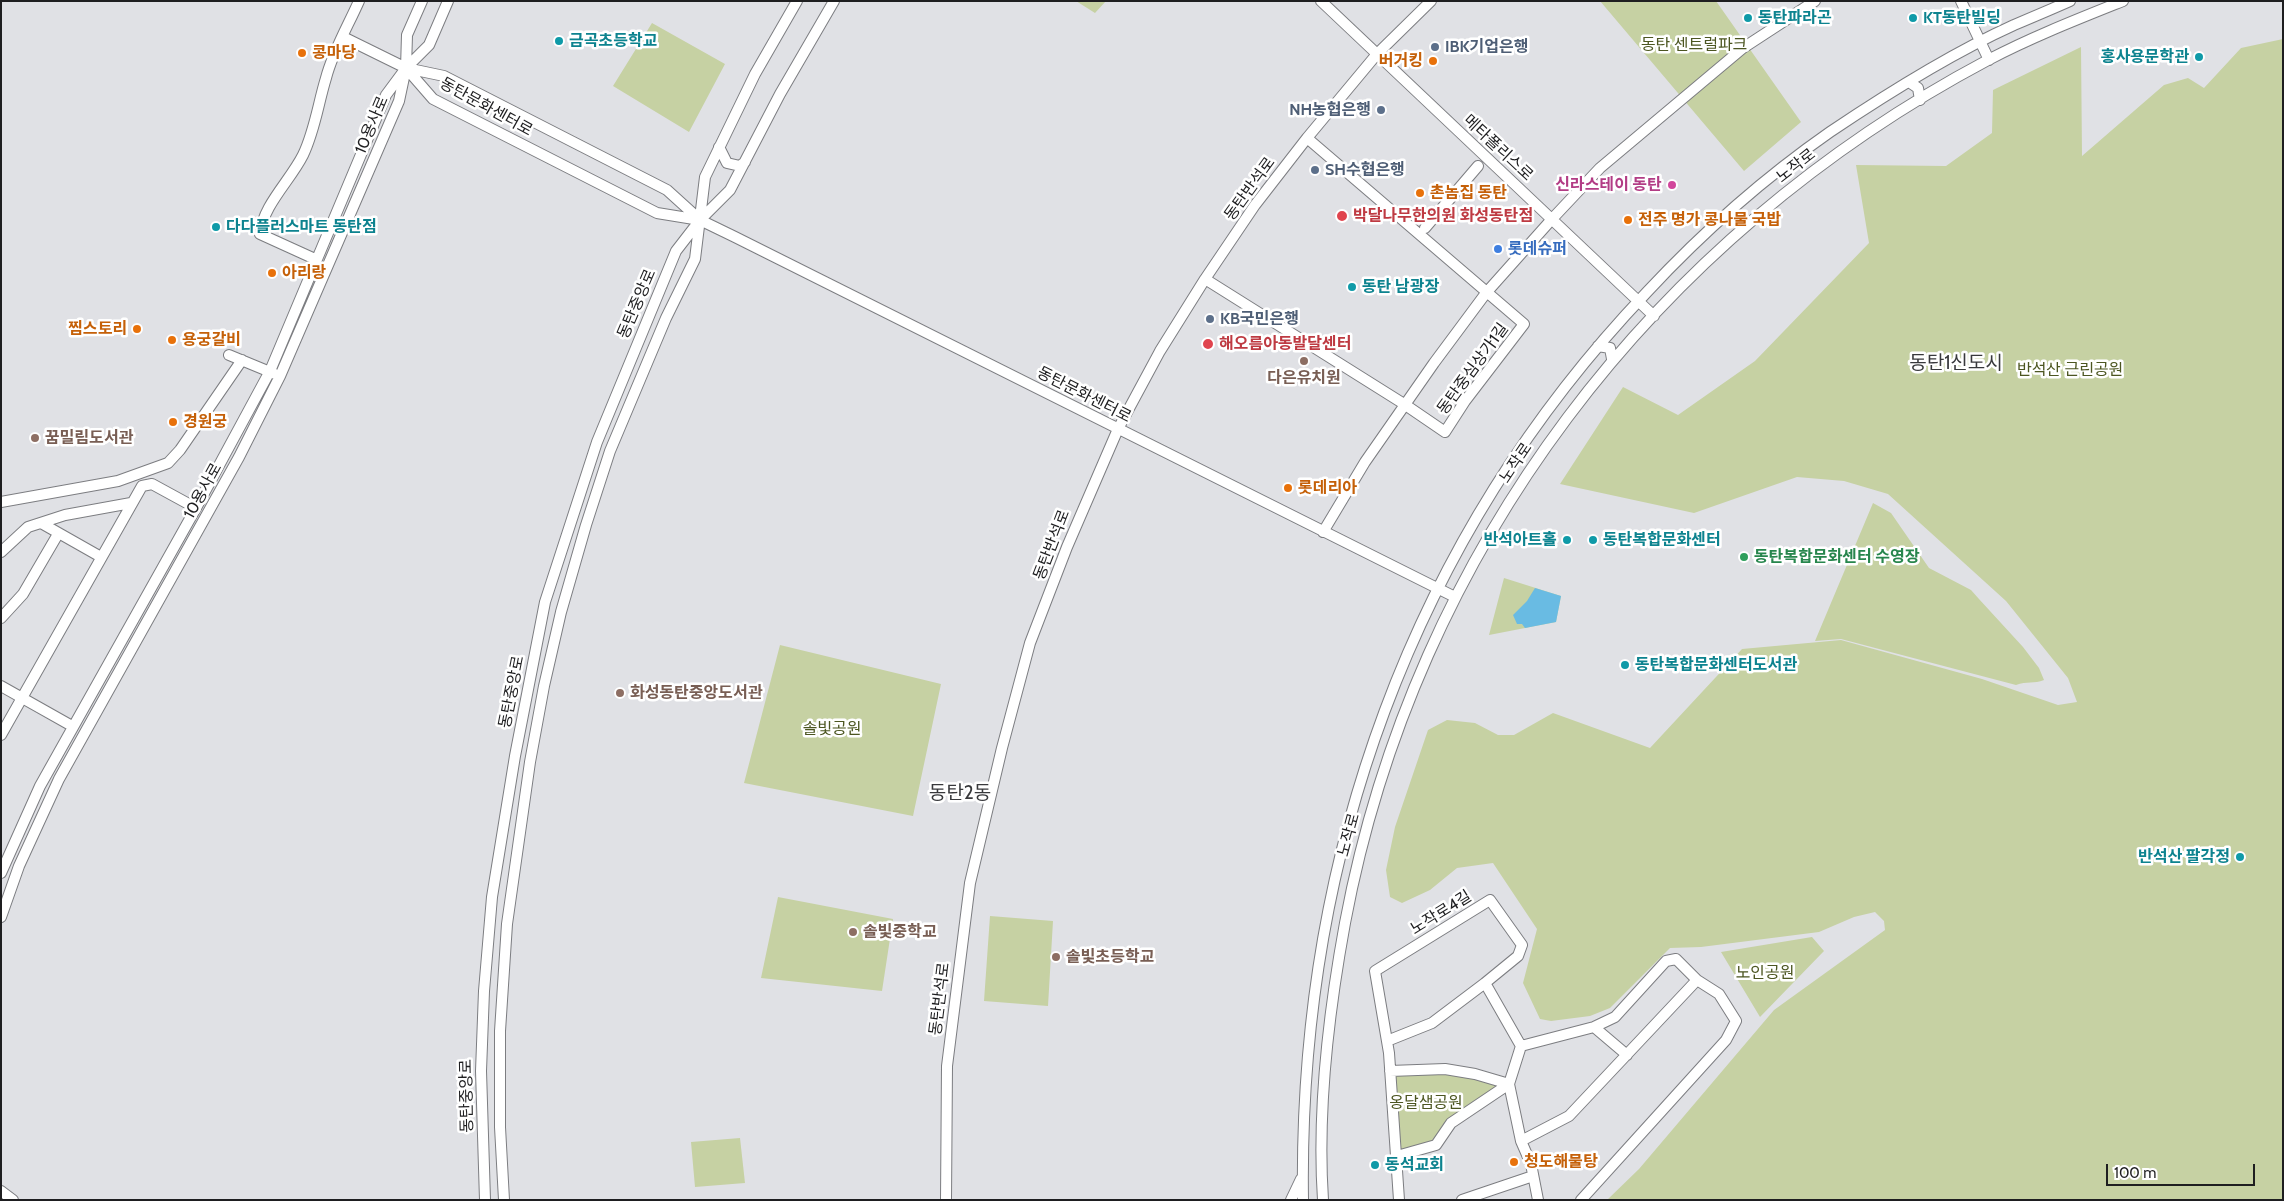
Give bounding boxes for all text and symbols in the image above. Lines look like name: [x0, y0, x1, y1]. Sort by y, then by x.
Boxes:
place label: 동탄파라곤: [1758, 8, 1832, 28]
place label: KT동탄빌딩: [1923, 8, 2001, 28]
marker: 동탄파라곤: [1742, 12, 1754, 24]
marker: KT동탄빌딩: [1907, 12, 1919, 24]
place label: 금곡초등학교: [569, 31, 657, 51]
marker: 금곡초등학교: [553, 35, 565, 47]
park label: 동탄 센트럴파크: [1641, 35, 1747, 55]
place label: IBK기업은행: [1445, 37, 1528, 57]
marker: IBK기업은행: [1429, 41, 1441, 53]
place label: 콩마당: [312, 43, 356, 63]
marker: 콩마당: [296, 47, 308, 59]
place label: 홍사용문학관: [2101, 47, 2189, 67]
place label: 버거킹: [1379, 51, 1423, 71]
marker: 홍사용문학관: [2193, 51, 2205, 63]
marker: 버거킹: [1427, 55, 1439, 67]
street label: 동탄문화센터로: [436, 74, 536, 140]
street label: 10용사로: [351, 93, 393, 157]
place label: NH농협은행: [1289, 100, 1371, 120]
marker: NH농협은행: [1375, 104, 1387, 116]
street label: 메타폴리스로: [1459, 111, 1537, 185]
street label: 노작로: [1773, 145, 1819, 187]
street label: 동탄반석로: [1221, 154, 1279, 224]
place label: SH수협은행: [1325, 160, 1405, 180]
marker: SH수협은행: [1309, 164, 1321, 176]
place label: 신라스테이 동탄: [1555, 175, 1662, 195]
marker: 신라스테이 동탄: [1666, 179, 1678, 191]
place label: 촌놈집 동탄: [1430, 183, 1507, 203]
marker: 촌놈집 동탄: [1414, 187, 1426, 199]
place label: 박달나무한의원 화성동탄점: [1353, 206, 1533, 226]
marker: 박달나무한의원 화성동탄점: [1335, 209, 1349, 223]
place label: 전주 명가 콩나물 국밥: [1638, 210, 1781, 230]
marker: 전주 명가 콩나물 국밥: [1622, 214, 1634, 226]
place label: 다다플러스마트 동탄점: [226, 217, 377, 237]
marker: 다다플러스마트 동탄점: [210, 221, 222, 233]
place label: 롯데슈퍼: [1508, 239, 1567, 259]
marker: 롯데슈퍼: [1492, 243, 1504, 255]
place label: 아리랑: [282, 263, 326, 283]
street label: 동탄중앙로: [614, 266, 660, 342]
marker: 아리랑: [266, 267, 278, 279]
place label: 동탄 남광장: [1362, 277, 1439, 297]
marker: 동탄 남광장: [1346, 281, 1358, 293]
place label: KB국민은행: [1220, 309, 1299, 329]
marker: KB국민은행: [1204, 313, 1216, 325]
place label: 찜스토리: [68, 319, 127, 339]
street label: 동탄중심상가1길: [1433, 320, 1513, 418]
marker: 찜스토리: [131, 323, 143, 335]
place label: 용궁갈비: [182, 330, 241, 350]
marker: 용궁갈비: [166, 334, 178, 346]
place label: 해오름아동발달센터: [1219, 334, 1351, 354]
marker: 해오름아동발달센터: [1201, 337, 1215, 351]
district label: 동탄1신도시: [1909, 352, 2003, 374]
marker: 다은유치원: [1298, 355, 1310, 367]
park label: 반석산 근린공원: [2017, 360, 2123, 380]
street label: 동탄문화센터로: [1034, 363, 1134, 427]
place label: 다은유치원: [1267, 368, 1341, 388]
place label: 경원궁: [183, 412, 227, 432]
marker: 경원궁: [167, 416, 179, 428]
place label: 꿈밀림도서관: [45, 428, 133, 448]
marker: 꿈밀림도서관: [29, 432, 41, 444]
street label: 노작로: [1496, 439, 1536, 487]
street label: 10용사로: [180, 460, 226, 522]
place label: 롯데리아: [1298, 478, 1357, 498]
marker: 롯데리아: [1282, 482, 1294, 494]
street label: 동탄반석로: [1030, 507, 1074, 583]
place label: 반석아트홀: [1483, 530, 1557, 550]
place label: 동탄복합문화센터: [1603, 530, 1721, 550]
marker: 반석아트홀: [1561, 534, 1573, 546]
marker: 동탄복합문화센터: [1587, 534, 1599, 546]
place label: 동탄복합문화센터 수영장: [1754, 547, 1920, 567]
marker: 동탄복합문화센터 수영장: [1738, 551, 1750, 563]
street label: 동탄중앙로: [496, 654, 528, 730]
place label: 동탄복합문화센터도서관: [1635, 655, 1797, 675]
marker: 동탄복합문화센터도서관: [1619, 659, 1631, 671]
place label: 화성동탄중앙도서관: [630, 683, 762, 703]
marker: 화성동탄중앙도서관: [614, 687, 626, 699]
park label: 솔빛공원: [803, 719, 861, 739]
district label: 동탄2동: [929, 782, 991, 804]
street label: 노작로: [1334, 811, 1364, 859]
place label: 반석산 팔각정: [2138, 847, 2230, 867]
marker: 반석산 팔각정: [2234, 851, 2246, 863]
street label: 노작로4길: [1407, 887, 1475, 939]
place label: 솔빛중학교: [863, 922, 937, 942]
marker: 솔빛중학교: [847, 926, 859, 938]
place label: 솔빛초등학교: [1066, 947, 1154, 967]
marker: 솔빛초등학교: [1050, 951, 1062, 963]
street label: 동탄반석로: [926, 961, 954, 1037]
park label: 노인공원: [1736, 963, 1794, 983]
street label: 동탄중앙로: [457, 1059, 477, 1133]
park label: 옹달샘공원: [1389, 1093, 1463, 1113]
place label: 청도해물탕: [1524, 1152, 1598, 1172]
scale bar: [2109, 1154, 2258, 1186]
place label: 동석교회: [1385, 1155, 1444, 1175]
marker: 청도해물탕: [1508, 1156, 1520, 1168]
marker: 동석교회: [1369, 1159, 1381, 1171]
text: 100 m: [2114, 1164, 2156, 1182]

